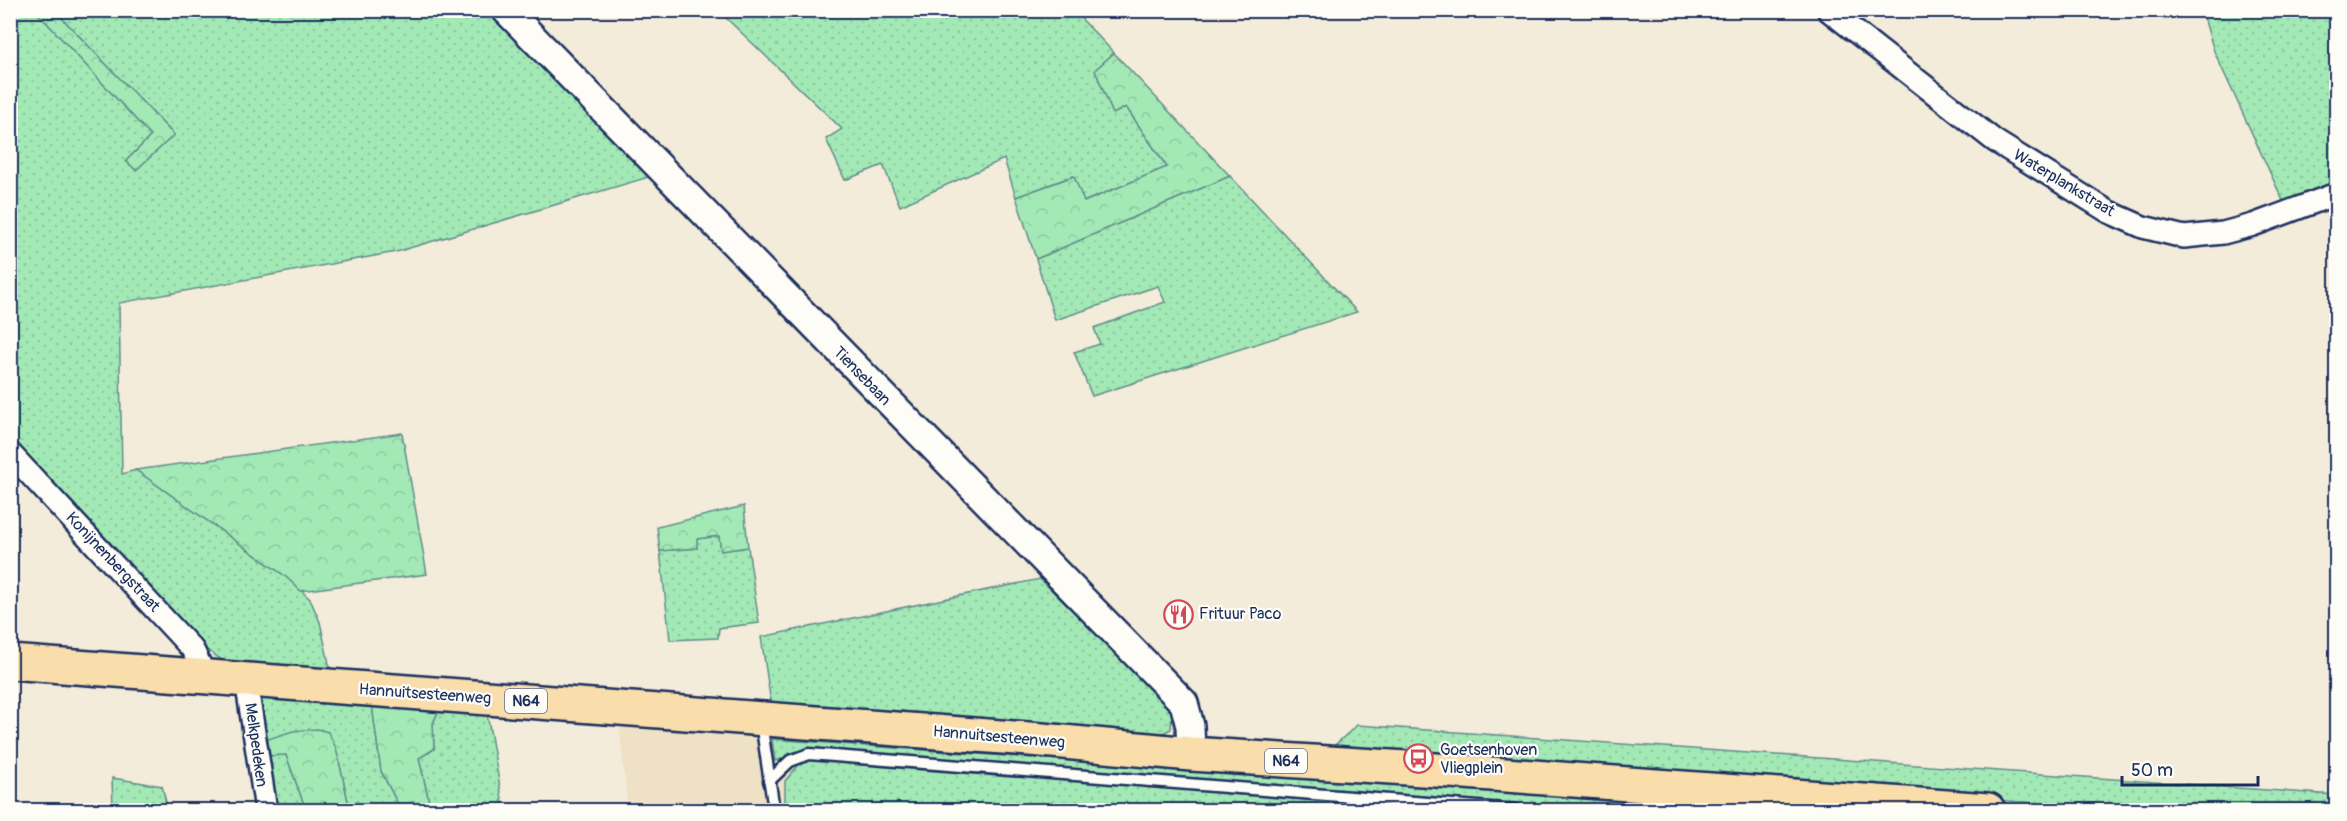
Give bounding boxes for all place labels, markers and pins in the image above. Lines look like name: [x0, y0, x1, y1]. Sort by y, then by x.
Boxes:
restaurant icon: Frituur Paco: [1162, 598, 1194, 630]
place label: Frituur Paco: [1199, 604, 1282, 624]
place label: Goetsenhoven Vliegplein: [1440, 740, 1537, 778]
bus stop icon: Goetsenhoven Vliegplein: [1403, 743, 1435, 775]

